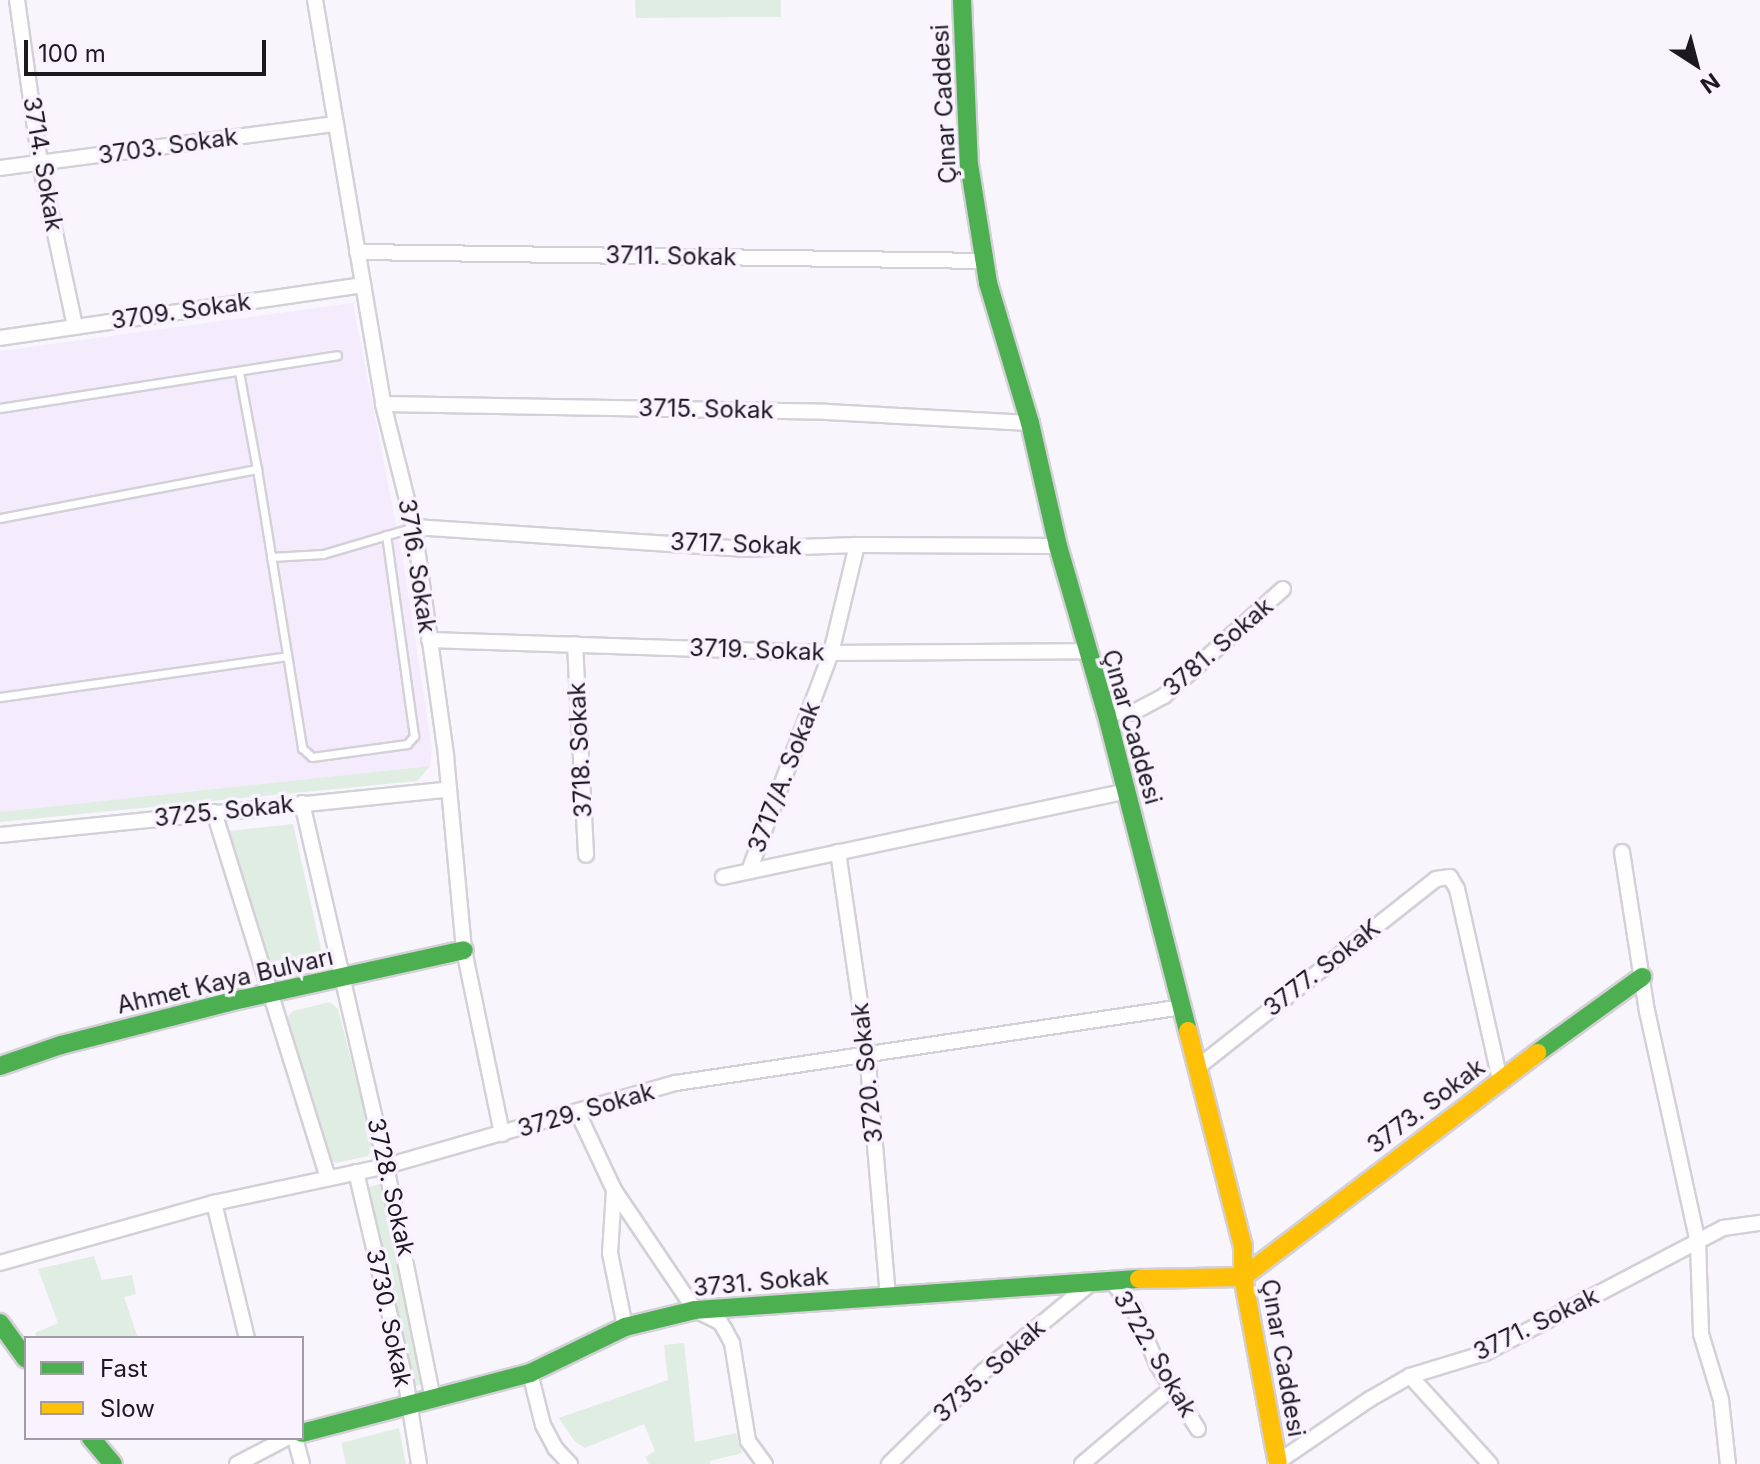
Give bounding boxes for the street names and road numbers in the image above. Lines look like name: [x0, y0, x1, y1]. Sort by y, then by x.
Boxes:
street label: Çınar Caddesi: [925, 24, 963, 184]
street label: 3714. Sokak: [17, 94, 69, 234]
street label: 3703. Sokak: [96, 122, 240, 170]
street label: 3711. Sokak: [605, 240, 737, 272]
street label: 3709. Sokak: [109, 287, 253, 335]
street label: 3715. Sokak: [638, 393, 774, 425]
street label: 3716. Sokak: [392, 497, 442, 635]
street label: 3717. Sokak: [670, 527, 802, 561]
street label: 3781. Sokak: [1157, 592, 1279, 702]
street label: 3719. Sokak: [689, 633, 825, 667]
street label: Çınar Caddesi: [1096, 646, 1168, 808]
street label: 3718. Sokak: [562, 681, 598, 819]
street label: 3717/A. Sokak: [742, 697, 826, 857]
street label: 3725. Sokak: [153, 789, 295, 833]
street label: 3777. SokaK: [1258, 914, 1386, 1022]
street label: Ahmet Kaya Bulvarı: [114, 942, 336, 1020]
street label: 3720. Sokak: [845, 1001, 889, 1145]
street label: 3773. Sokak: [1362, 1052, 1490, 1160]
street label: 3729. Sokak: [514, 1077, 658, 1143]
street label: 3728. Sokak: [361, 1115, 421, 1259]
street label: 3730. Sokak: [360, 1246, 418, 1390]
street label: 3731. Sokak: [692, 1262, 830, 1302]
street label: Çınar Caddesi: [1255, 1277, 1311, 1439]
street label: 3771. Sokak: [1469, 1281, 1603, 1367]
street label: 3722. Sokak: [1107, 1286, 1203, 1422]
street label: 3735. Sokak: [927, 1313, 1051, 1429]

